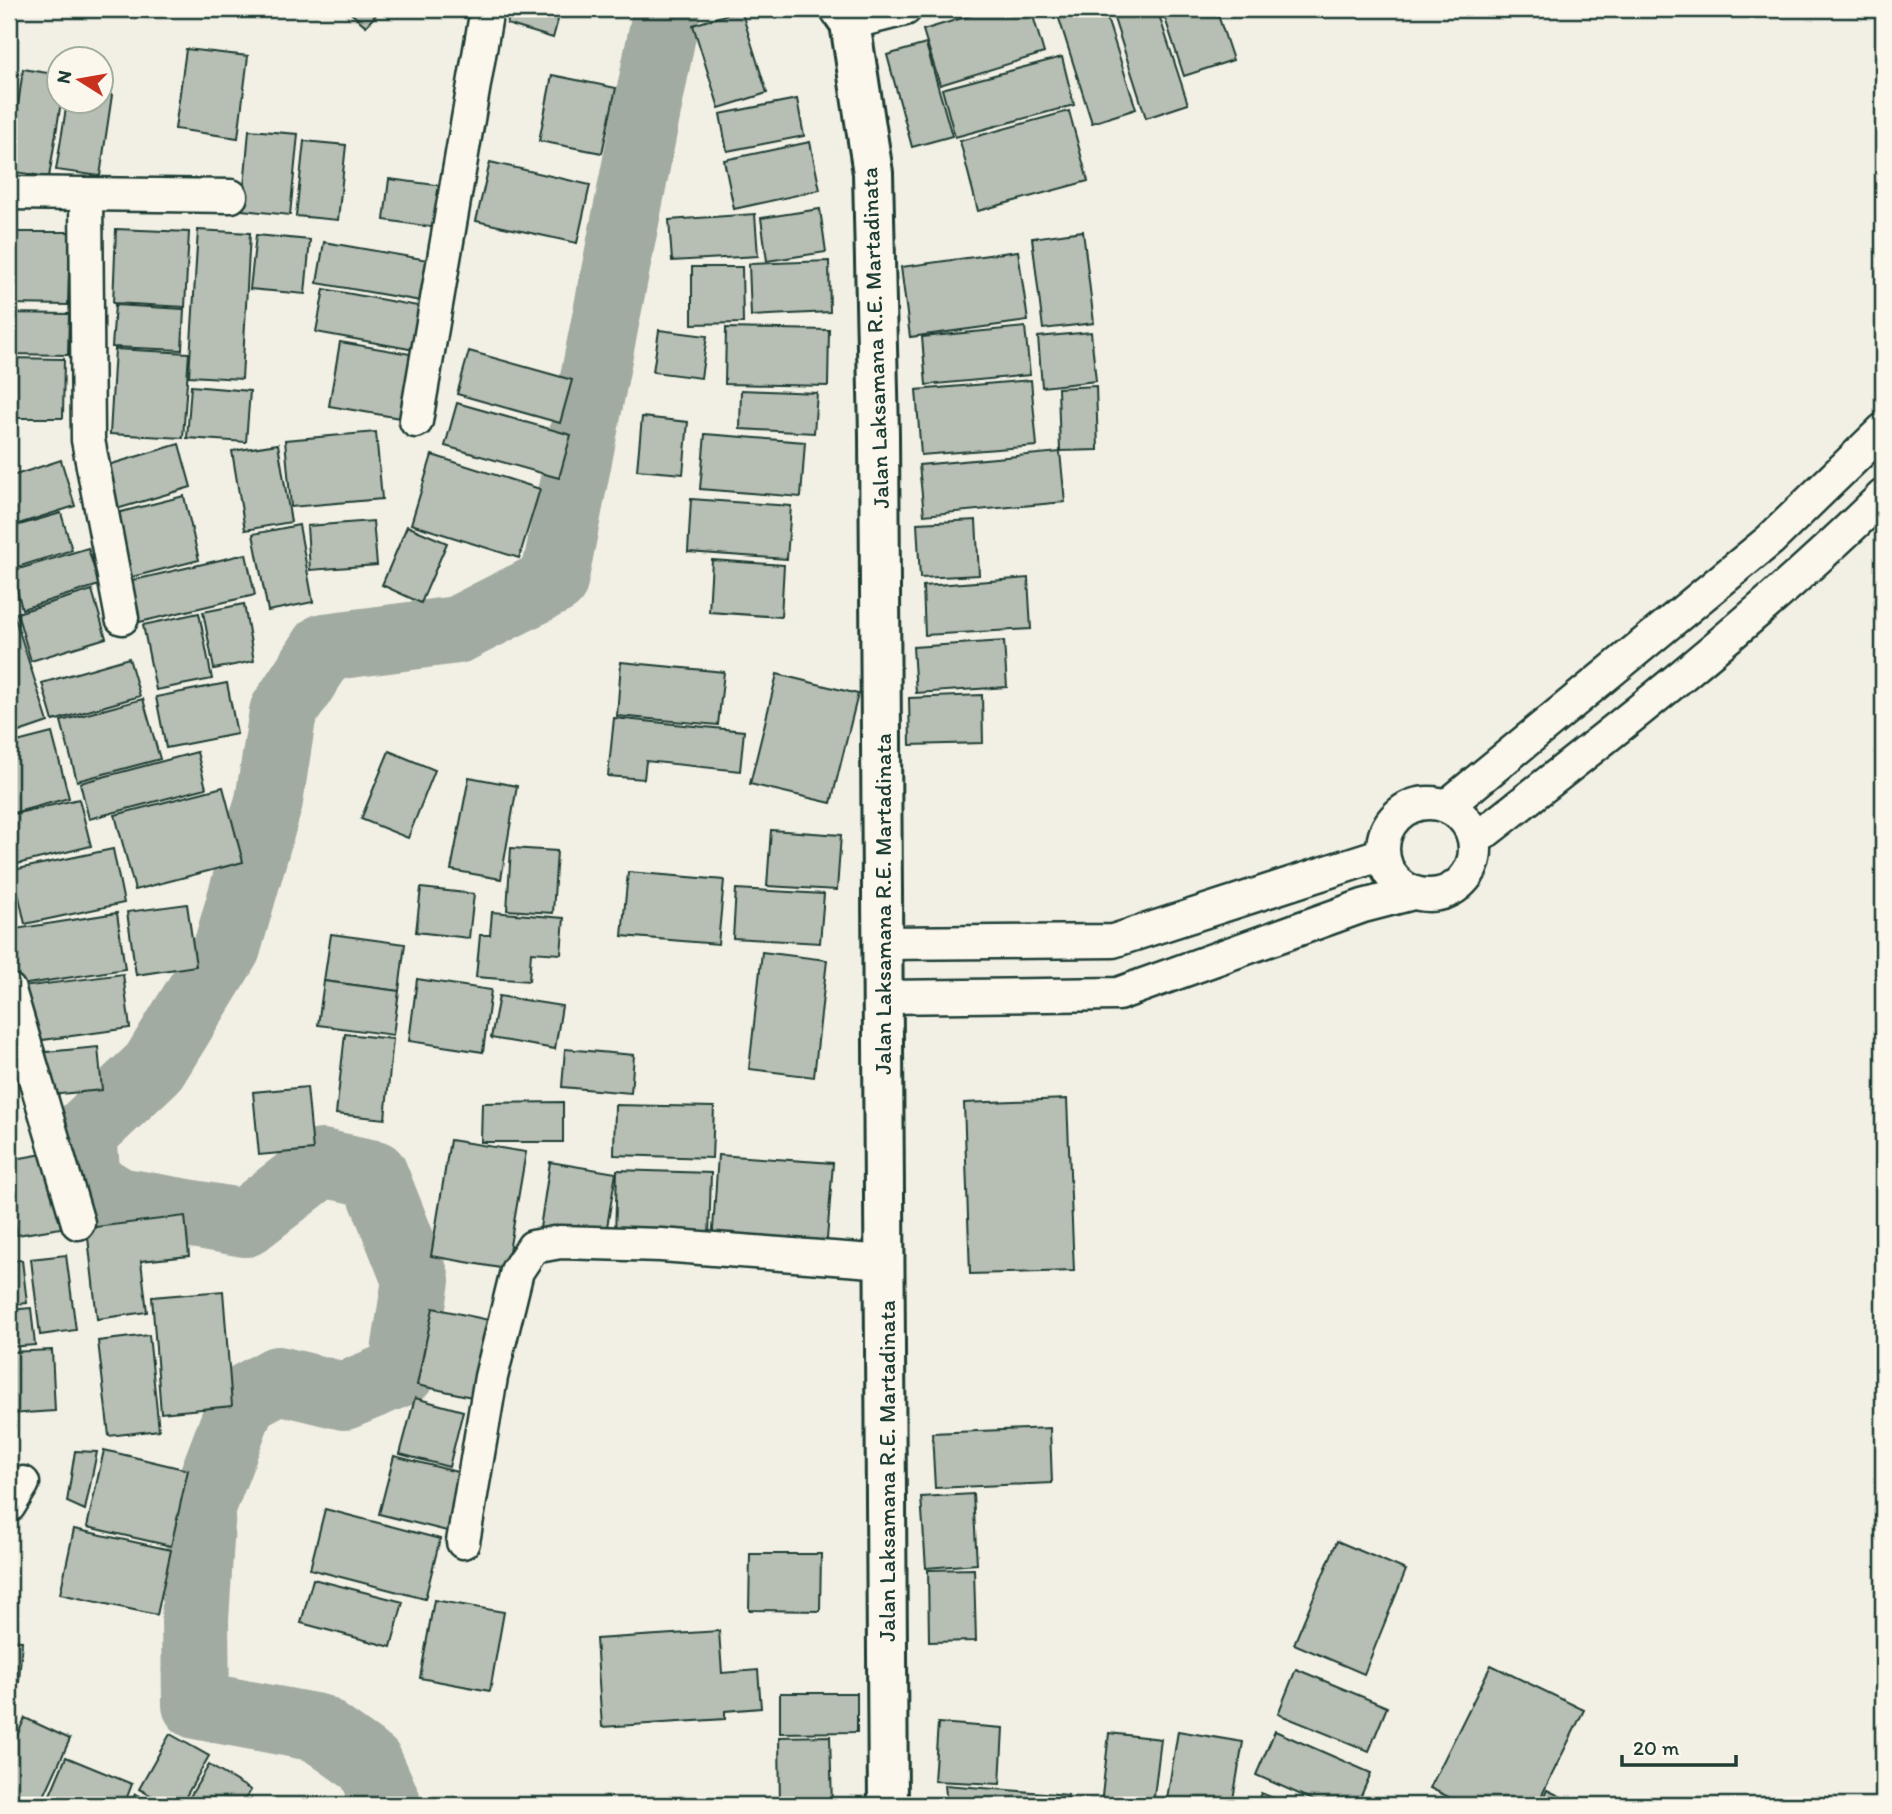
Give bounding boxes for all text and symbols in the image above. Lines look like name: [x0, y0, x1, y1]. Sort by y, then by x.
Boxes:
north arrow: [46, 46, 116, 116]
text: N: [51, 68, 76, 85]
street label: Jalan Laksamana R.E. Martadinata: [855, 167, 895, 509]
street label: Jalan Laksamana R.E. Martadinata: [869, 733, 897, 1075]
street label: Jalan Laksamana R.E. Martadinata: [873, 1300, 901, 1642]
scale bar: [1622, 1723, 1736, 1767]
text: 20 m: [1633, 1735, 1680, 1760]

